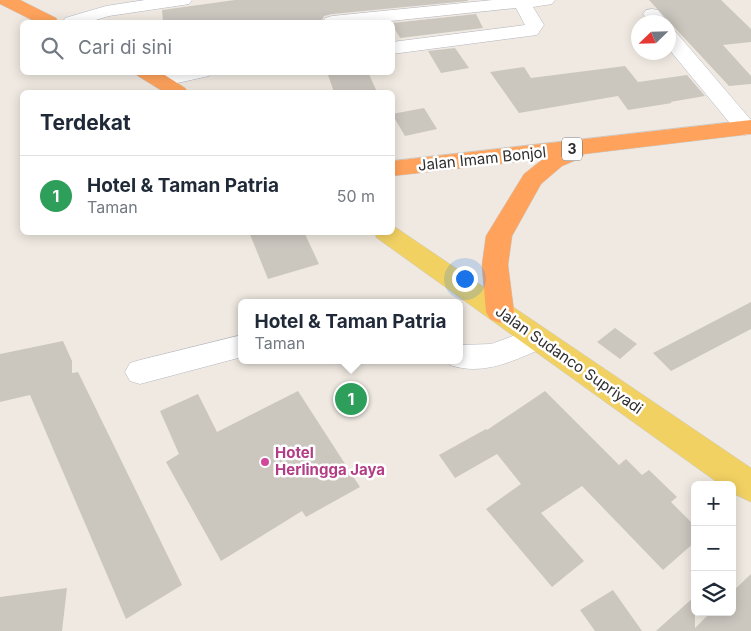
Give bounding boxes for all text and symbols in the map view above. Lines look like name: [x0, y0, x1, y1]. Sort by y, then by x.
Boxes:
north arrow: [631, 15, 676, 60]
search box: [20, 20, 395, 75]
icon: search: [38, 34, 66, 62]
text: Cari di sini: [78, 36, 172, 59]
text: Terdekat: [40, 110, 131, 135]
road number: 3: [562, 138, 582, 160]
street label: Jalan Imam Bonjol: [417, 142, 547, 175]
text: Hotel & Taman Patria: [87, 174, 279, 197]
text: 1: [53, 186, 59, 206]
text: 50 m: [337, 186, 375, 206]
text: Taman: [87, 197, 138, 217]
your location: [452, 266, 478, 292]
popup: [238, 299, 463, 364]
street label: Jalan Sudanco Supriyadi: [492, 301, 647, 418]
text: Hotel & Taman Patria: [255, 310, 447, 333]
text: Taman: [255, 333, 305, 353]
pin: 1: [335, 380, 367, 418]
place label: Hotel Herlingga Jaya: [275, 443, 385, 479]
marker: Hotel Herlingga Jaya: [259, 456, 271, 468]
map controls: [691, 481, 736, 616]
button: +: [691, 481, 736, 526]
button: −: [691, 526, 736, 571]
button: layers: [691, 571, 736, 616]

